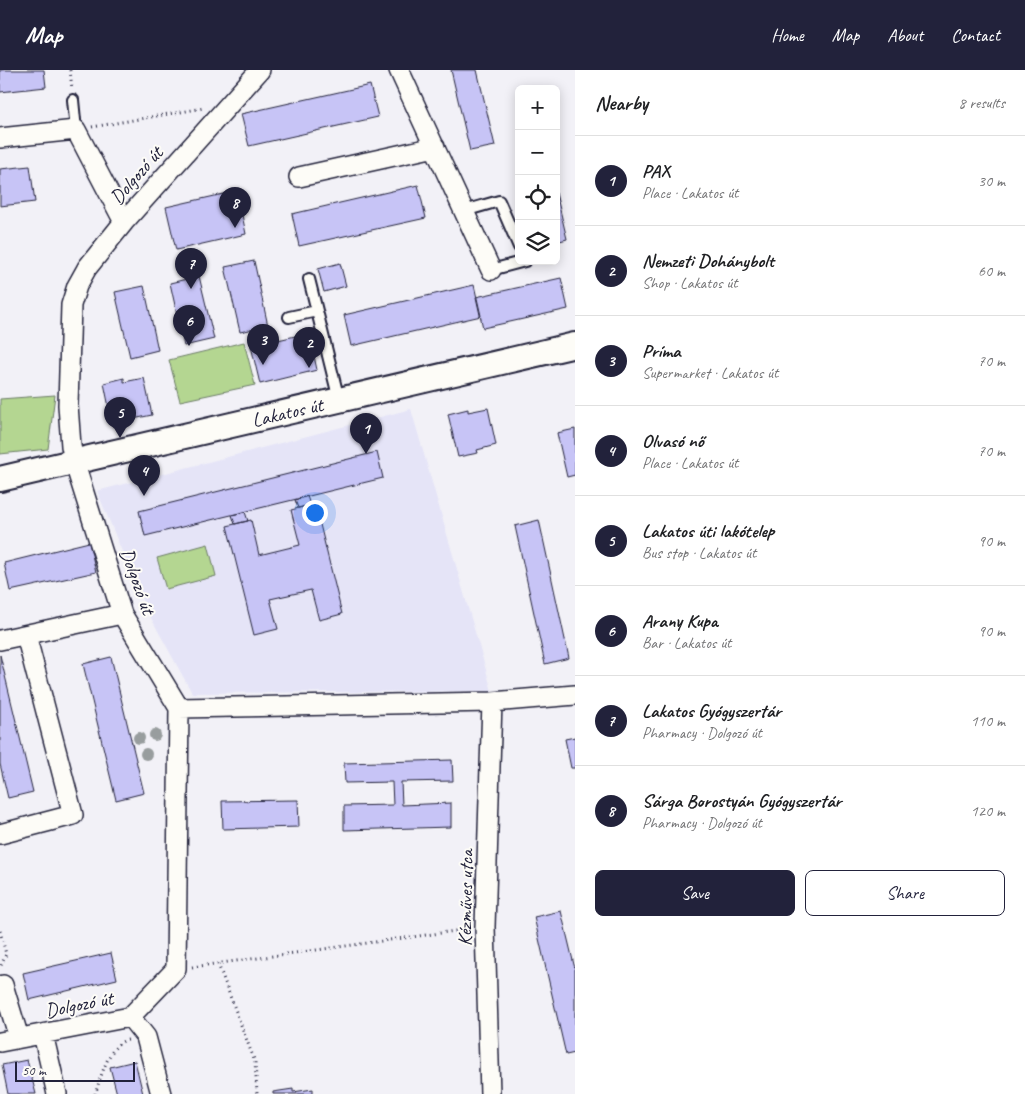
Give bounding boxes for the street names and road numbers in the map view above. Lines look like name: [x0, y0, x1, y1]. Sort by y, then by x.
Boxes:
street label: Dolgozó út: [104, 139, 170, 209]
street label: Lakatos út: [250, 392, 328, 433]
street label: Dolgozó út: [114, 545, 162, 620]
street label: Kézműves utca: [452, 848, 479, 946]
street label: Dolgozó út: [43, 985, 117, 1023]

